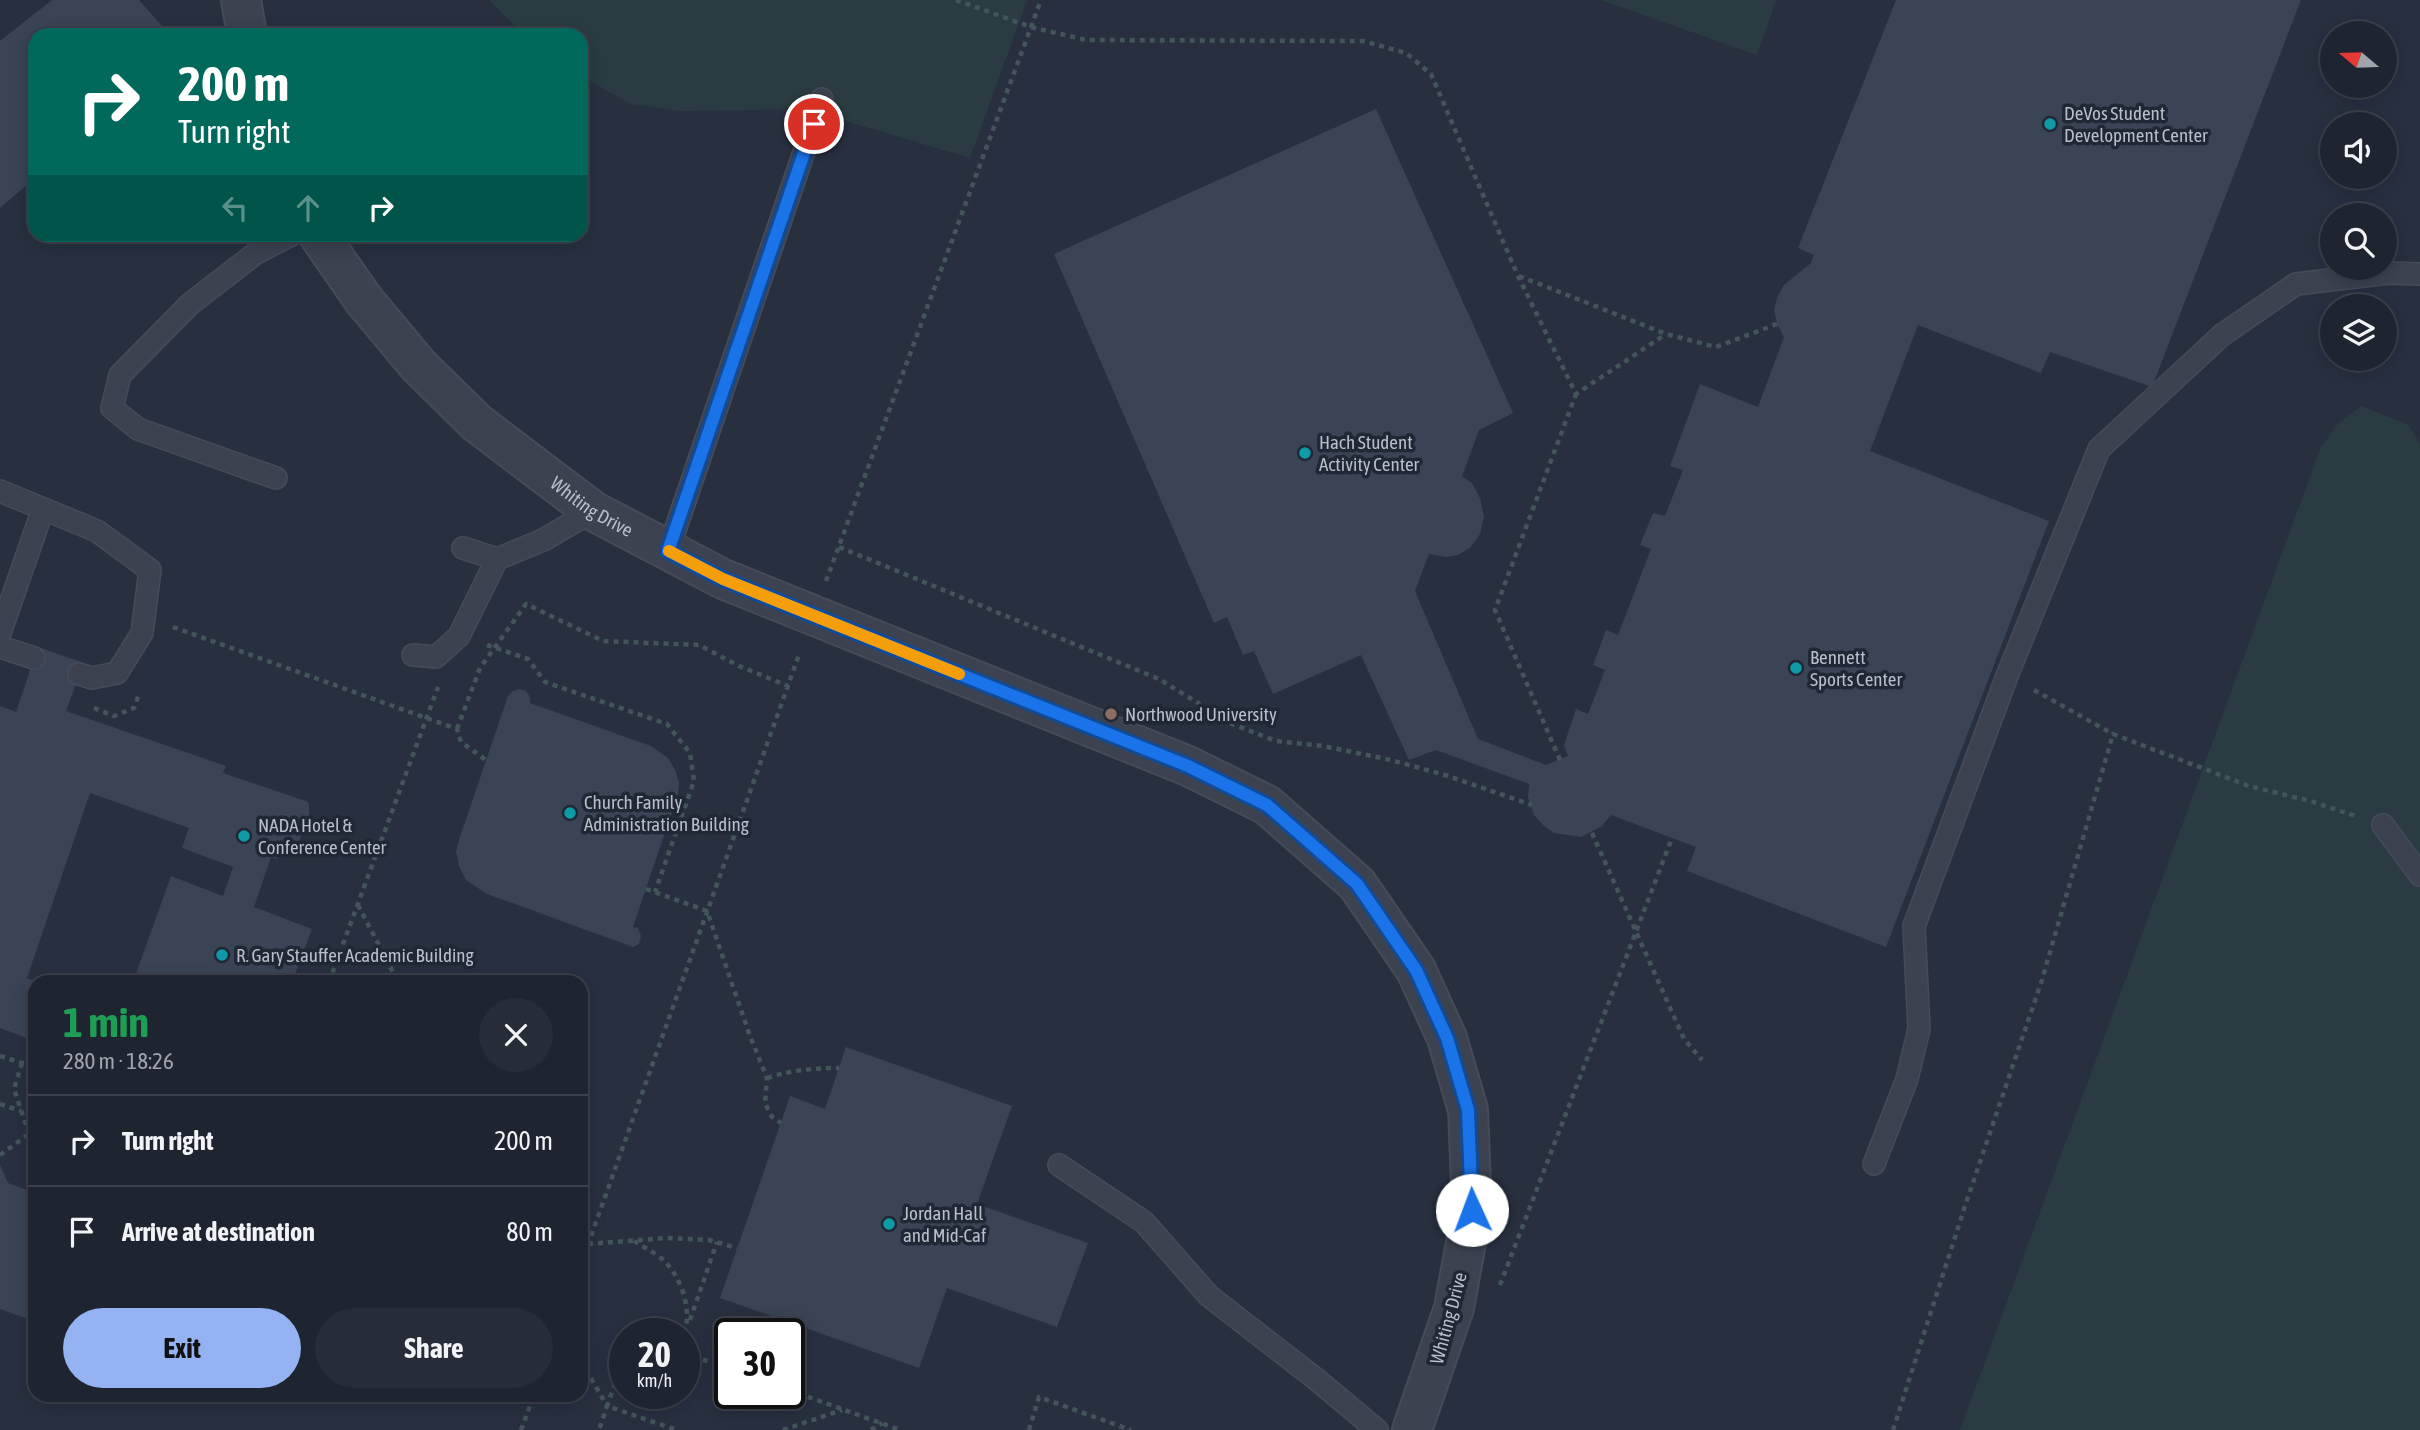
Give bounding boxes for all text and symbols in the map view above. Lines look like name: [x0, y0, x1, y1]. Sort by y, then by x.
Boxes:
north arrow: [2320, 21, 2398, 98]
map controls: [2320, 21, 2397, 371]
text: 200 m: [178, 55, 289, 111]
icon: right: [63, 56, 154, 147]
pin: [784, 94, 844, 154]
place label: DeVos Student Development Center: [2064, 102, 2208, 146]
icon: arrive: [795, 105, 833, 143]
button: sound: [2320, 112, 2397, 189]
text: Turn right: [178, 113, 291, 150]
marker: DeVos Student Development Center: [2042, 116, 2058, 132]
icon: left: [216, 189, 254, 227]
icon: ahead: [289, 189, 327, 227]
icon: right: [362, 189, 400, 227]
button: search: [2320, 203, 2397, 280]
button: layers: [2320, 294, 2397, 371]
place label: Hach Student Activity Center: [1319, 431, 1420, 475]
marker: Hach Student Activity Center: [1297, 445, 1313, 461]
street label: Whiting Drive: [546, 472, 637, 541]
place label: Bennett Sports Center: [1810, 646, 1902, 690]
marker: Bennett Sports Center: [1788, 660, 1804, 676]
place label: Northwood University: [1125, 703, 1277, 725]
marker: Northwood University: [1103, 706, 1119, 722]
place label: Church Family Administration Building: [584, 791, 750, 835]
marker: Church Family Administration Building: [562, 805, 578, 821]
place label: NADA Hotel & Conference Center: [258, 814, 387, 858]
marker: NADA Hotel & Conference Center: [236, 828, 252, 844]
place label: R. Gary Stauffer Academic Building: [236, 944, 475, 966]
marker: R. Gary Stauffer Academic Building: [214, 947, 230, 963]
text: 1 min: [63, 998, 149, 1046]
button: close: [479, 998, 553, 1072]
text: 280 m · 18:26: [63, 1048, 174, 1074]
icon: right: [63, 1122, 101, 1160]
text: Turn right: [122, 1126, 213, 1156]
text: 200 m: [494, 1126, 553, 1156]
position arrow: [1435, 1173, 1509, 1247]
place label: Jordan Hall and Mid-Caf: [903, 1202, 986, 1246]
icon: arrive: [63, 1213, 101, 1251]
marker: Jordan Hall and Mid-Caf: [881, 1216, 897, 1232]
text: Arrive at destination: [122, 1217, 315, 1247]
text: 80 m: [506, 1217, 553, 1247]
street label: Whiting Drive: [1425, 1270, 1471, 1366]
button: Exit: [63, 1308, 301, 1388]
button: Share: [315, 1308, 553, 1388]
speed limit sign: 30: [714, 1318, 805, 1409]
text: 20: [638, 1334, 671, 1374]
text: km/h: [637, 1370, 672, 1391]

